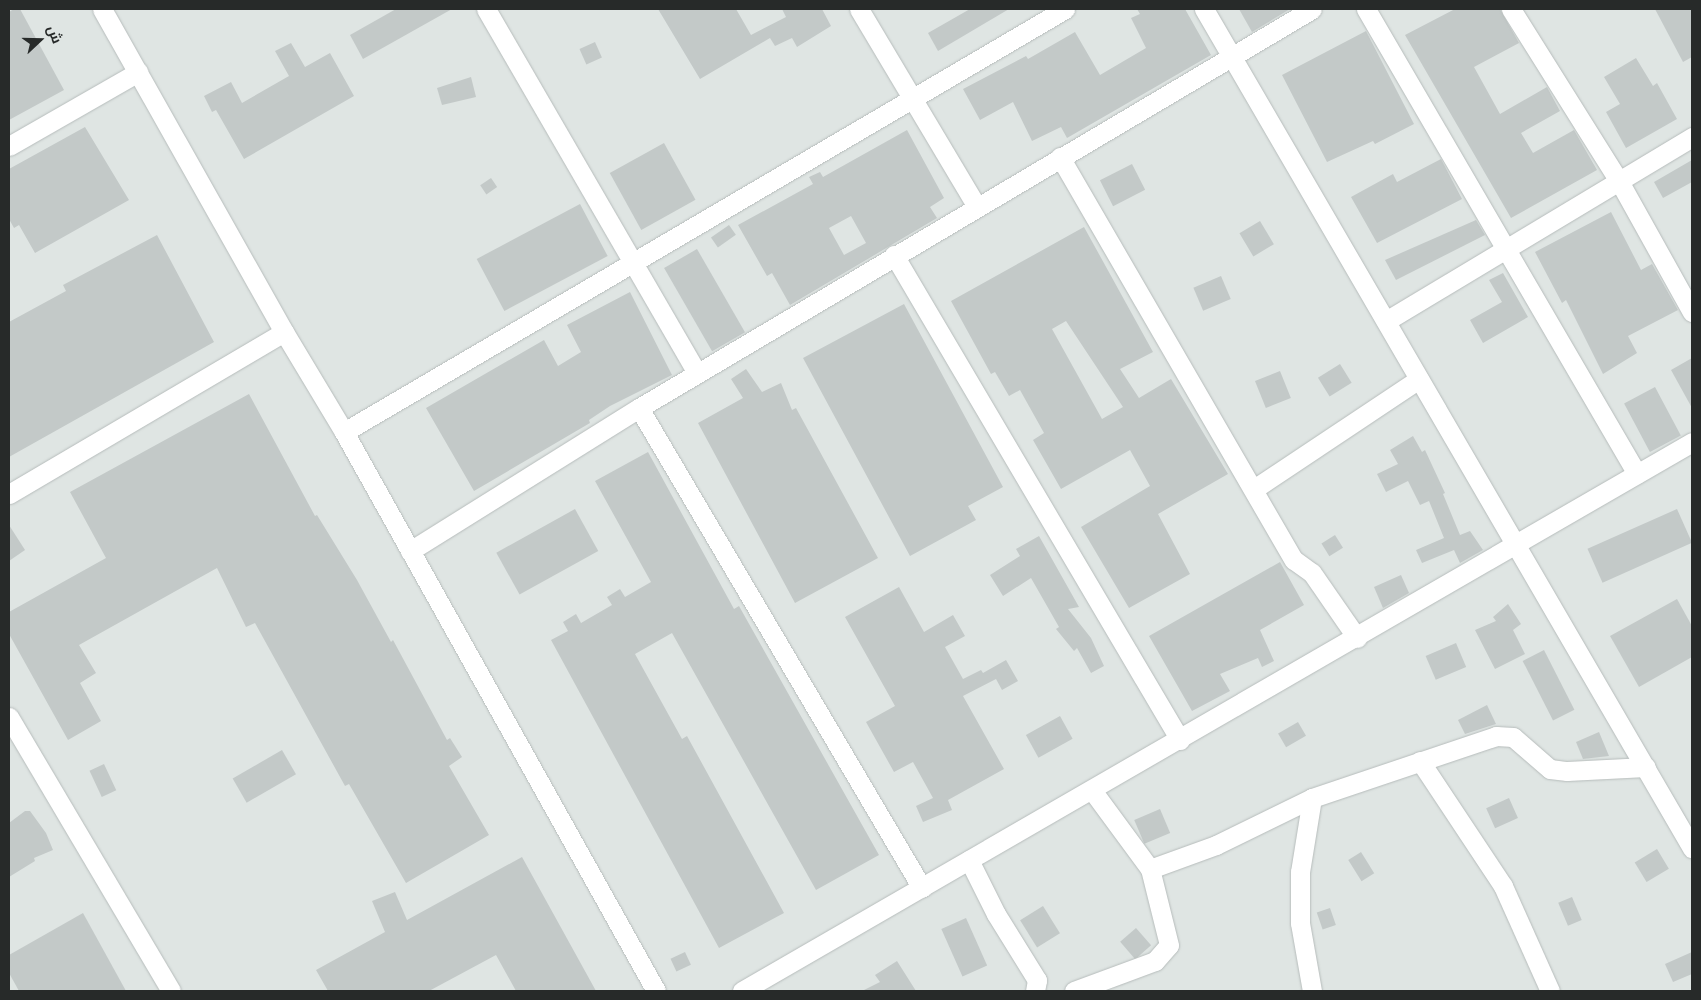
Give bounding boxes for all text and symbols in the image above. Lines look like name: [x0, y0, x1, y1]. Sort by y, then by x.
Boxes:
north arrow: [15, 15, 65, 65]
text: ش: [44, 24, 64, 46]

